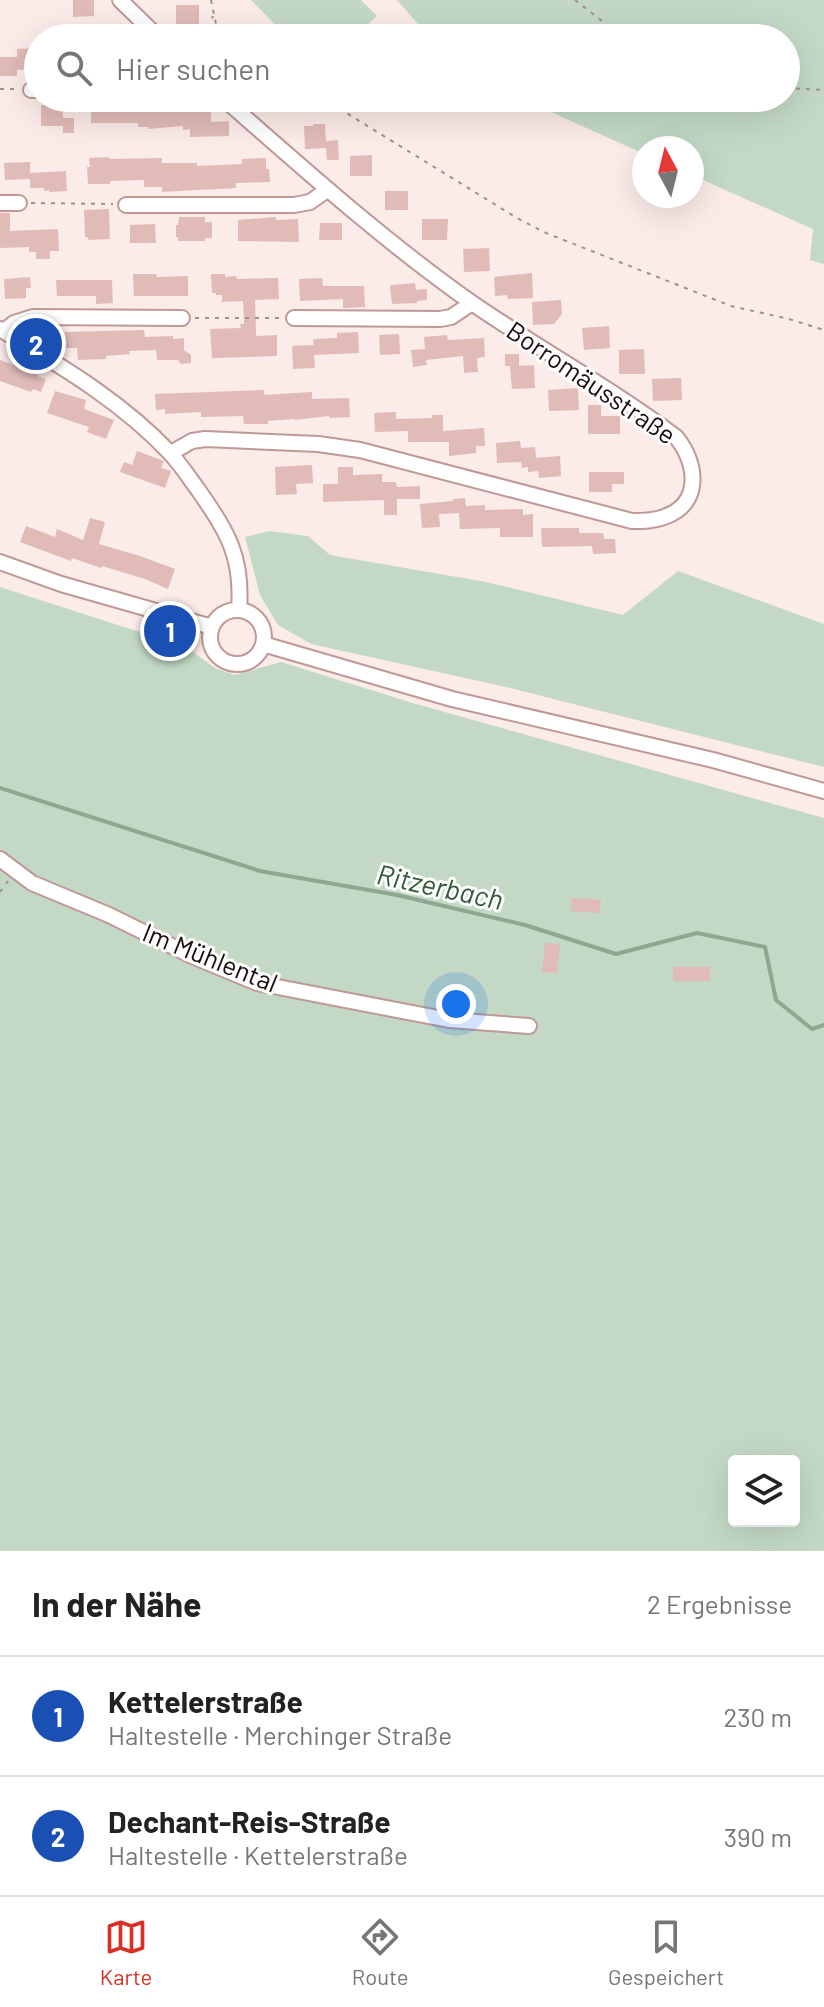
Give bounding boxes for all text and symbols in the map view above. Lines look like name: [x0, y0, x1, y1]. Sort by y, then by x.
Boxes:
search box: [24, 24, 800, 112]
icon: search: [52, 46, 96, 90]
text: Hier suchen: [116, 50, 270, 86]
north arrow: [632, 136, 704, 208]
pin: 2: [10, 314, 62, 374]
street label: Borromäusstraße: [501, 314, 682, 450]
pin: 1: [144, 601, 196, 661]
water label: Ritzerbach: [374, 856, 506, 916]
street label: Im Mühlental: [139, 916, 282, 998]
your location: [436, 984, 476, 1024]
map controls: [728, 1455, 800, 1527]
button: layers: [728, 1455, 800, 1527]
text: In der Nähe: [32, 1583, 202, 1624]
text: 2 Ergebnisse: [647, 1588, 792, 1619]
text: Kettelerstraße: [108, 1683, 303, 1719]
text: 1: [53, 1701, 63, 1732]
text: 230 m: [723, 1701, 792, 1732]
text: Haltestelle · Merchinger Straße: [108, 1719, 452, 1750]
text: Dechant-Reis-Straße: [108, 1803, 391, 1839]
text: 2: [51, 1821, 65, 1852]
text: 390 m: [724, 1821, 792, 1852]
text: Haltestelle · Kettelerstraße: [108, 1839, 408, 1870]
tab: Karte: [100, 1915, 152, 1989]
tab: Route: [352, 1915, 408, 1989]
tab: Gespeichert: [608, 1915, 724, 1989]

